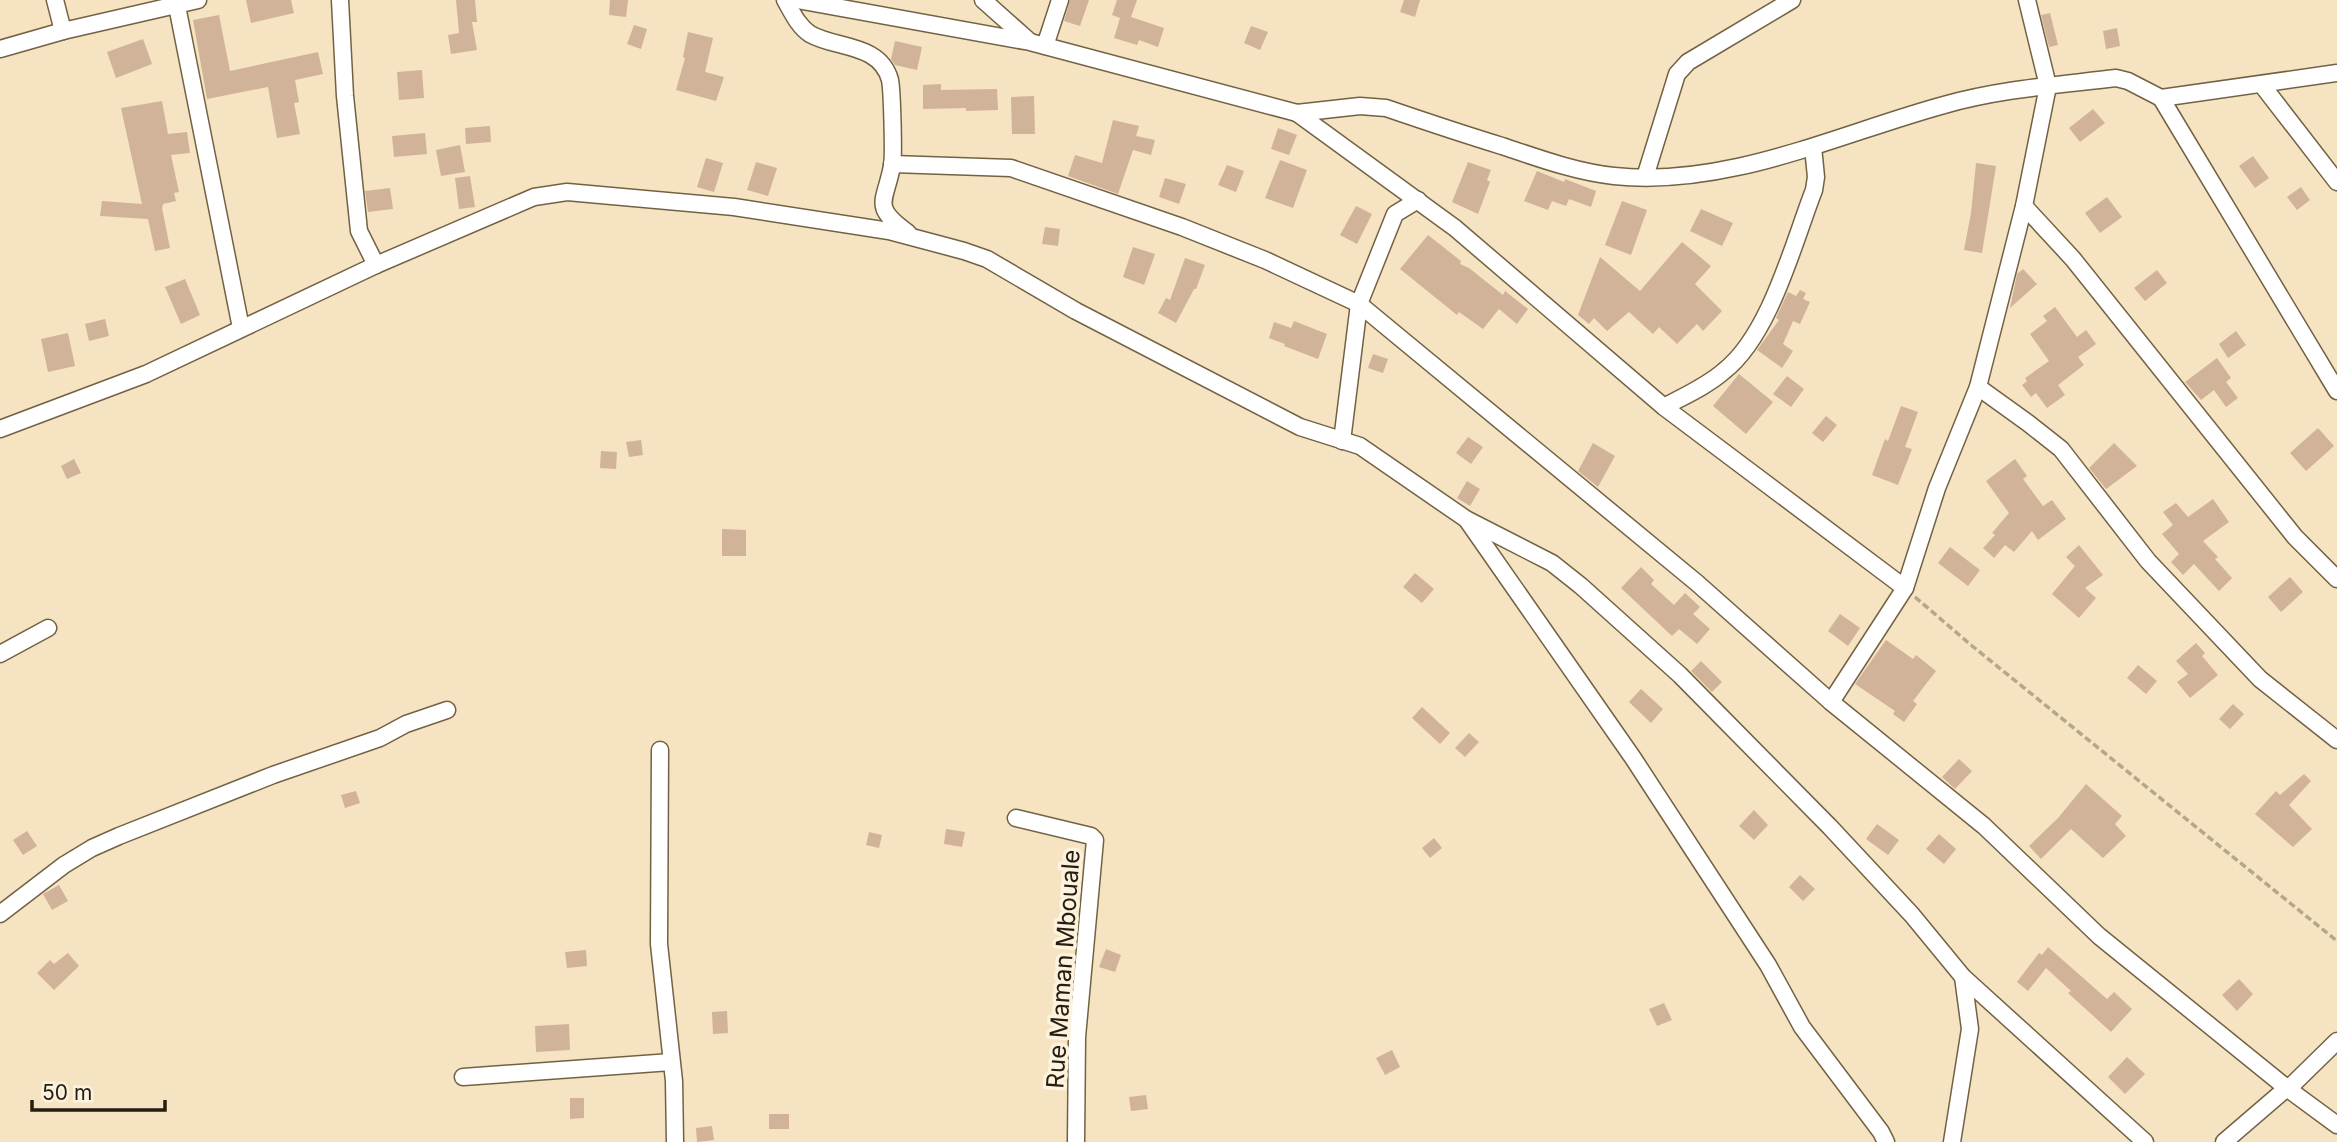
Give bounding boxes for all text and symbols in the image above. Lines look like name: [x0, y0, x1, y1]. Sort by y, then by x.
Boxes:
street label: Rue Maman Mbouale: [1040, 849, 1086, 1089]
scale bar: [32, 1068, 164, 1112]
text: 50 m: [42, 1080, 92, 1105]

